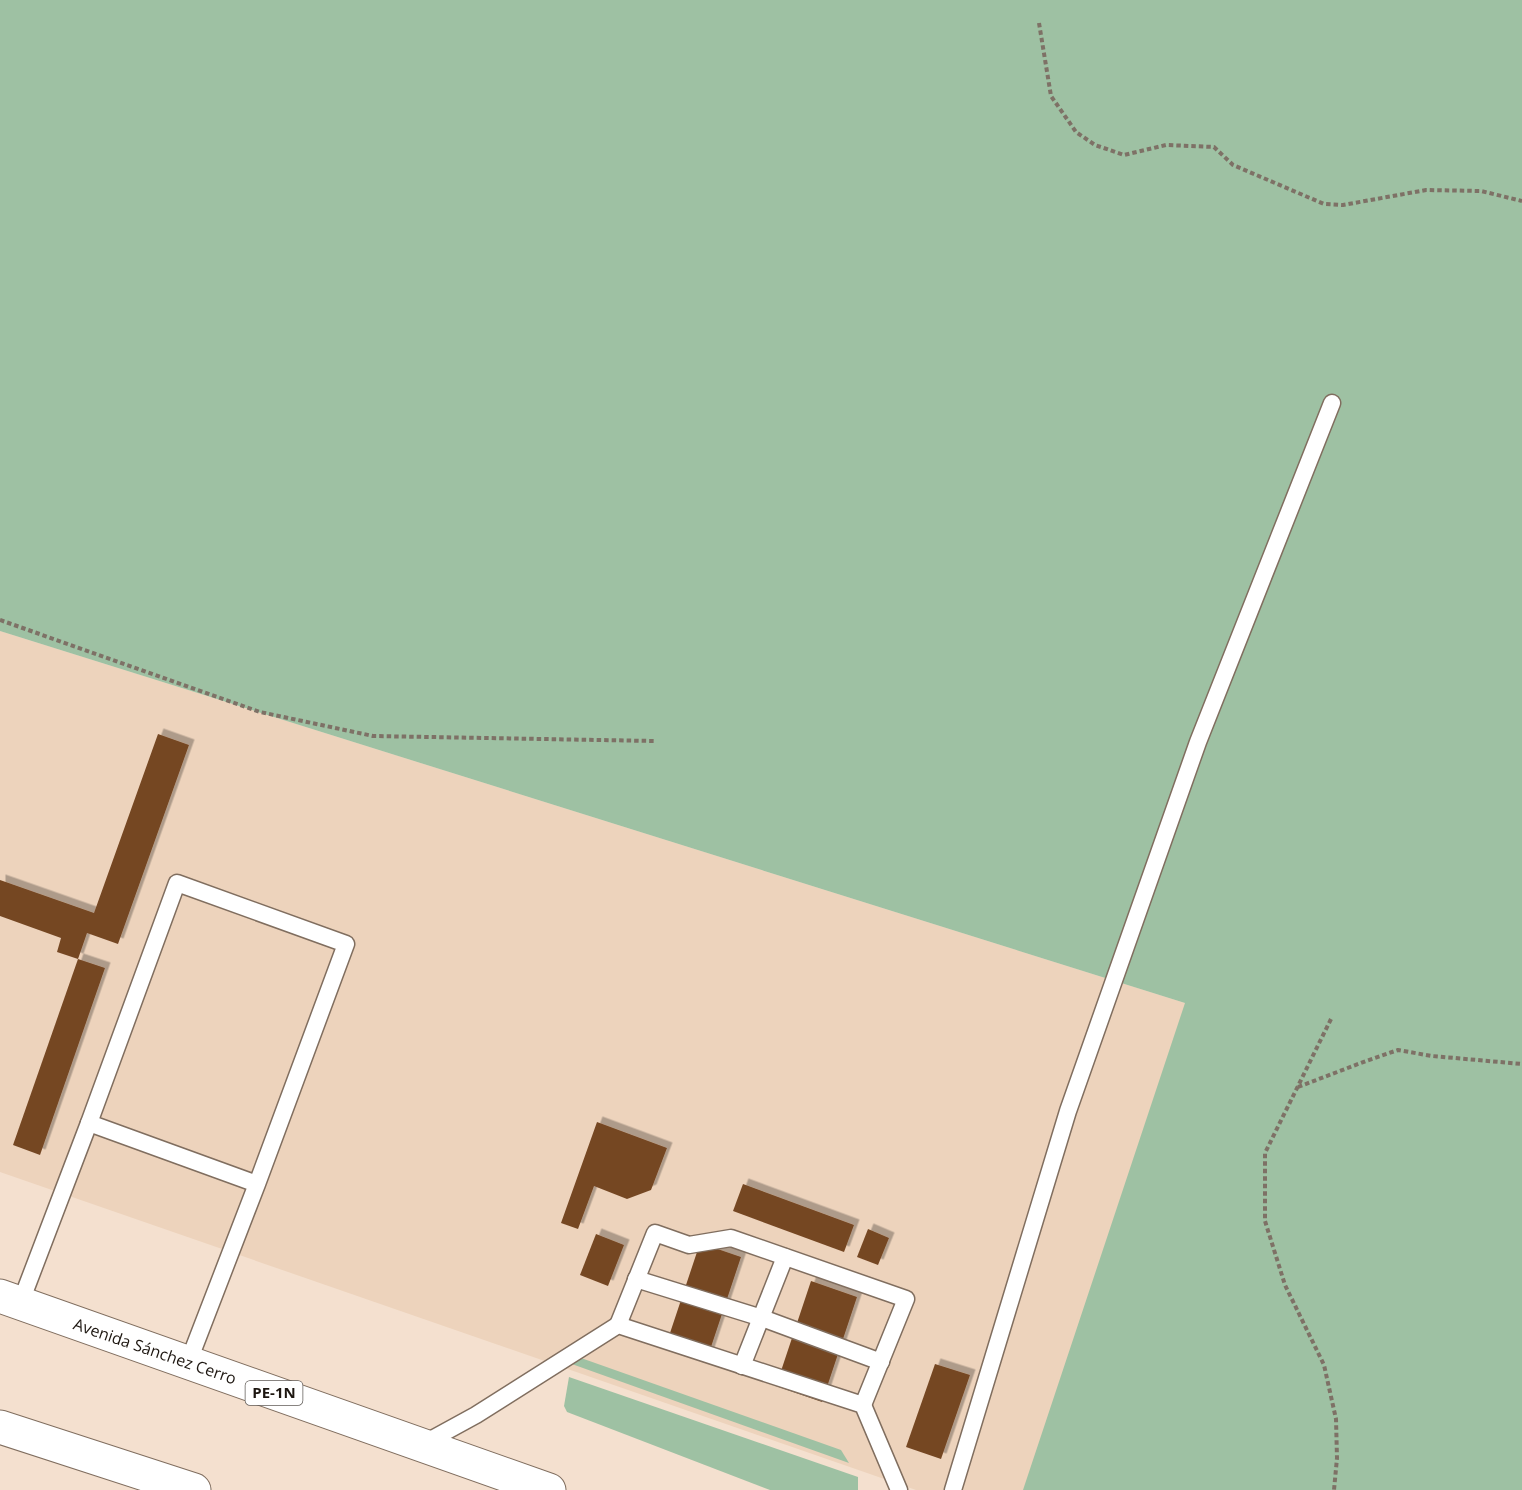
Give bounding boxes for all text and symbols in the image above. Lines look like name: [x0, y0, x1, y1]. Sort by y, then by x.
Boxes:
street label: Avenida Sánchez Cerro: [71, 1313, 239, 1389]
road number: PE-1N: [246, 1381, 302, 1405]

